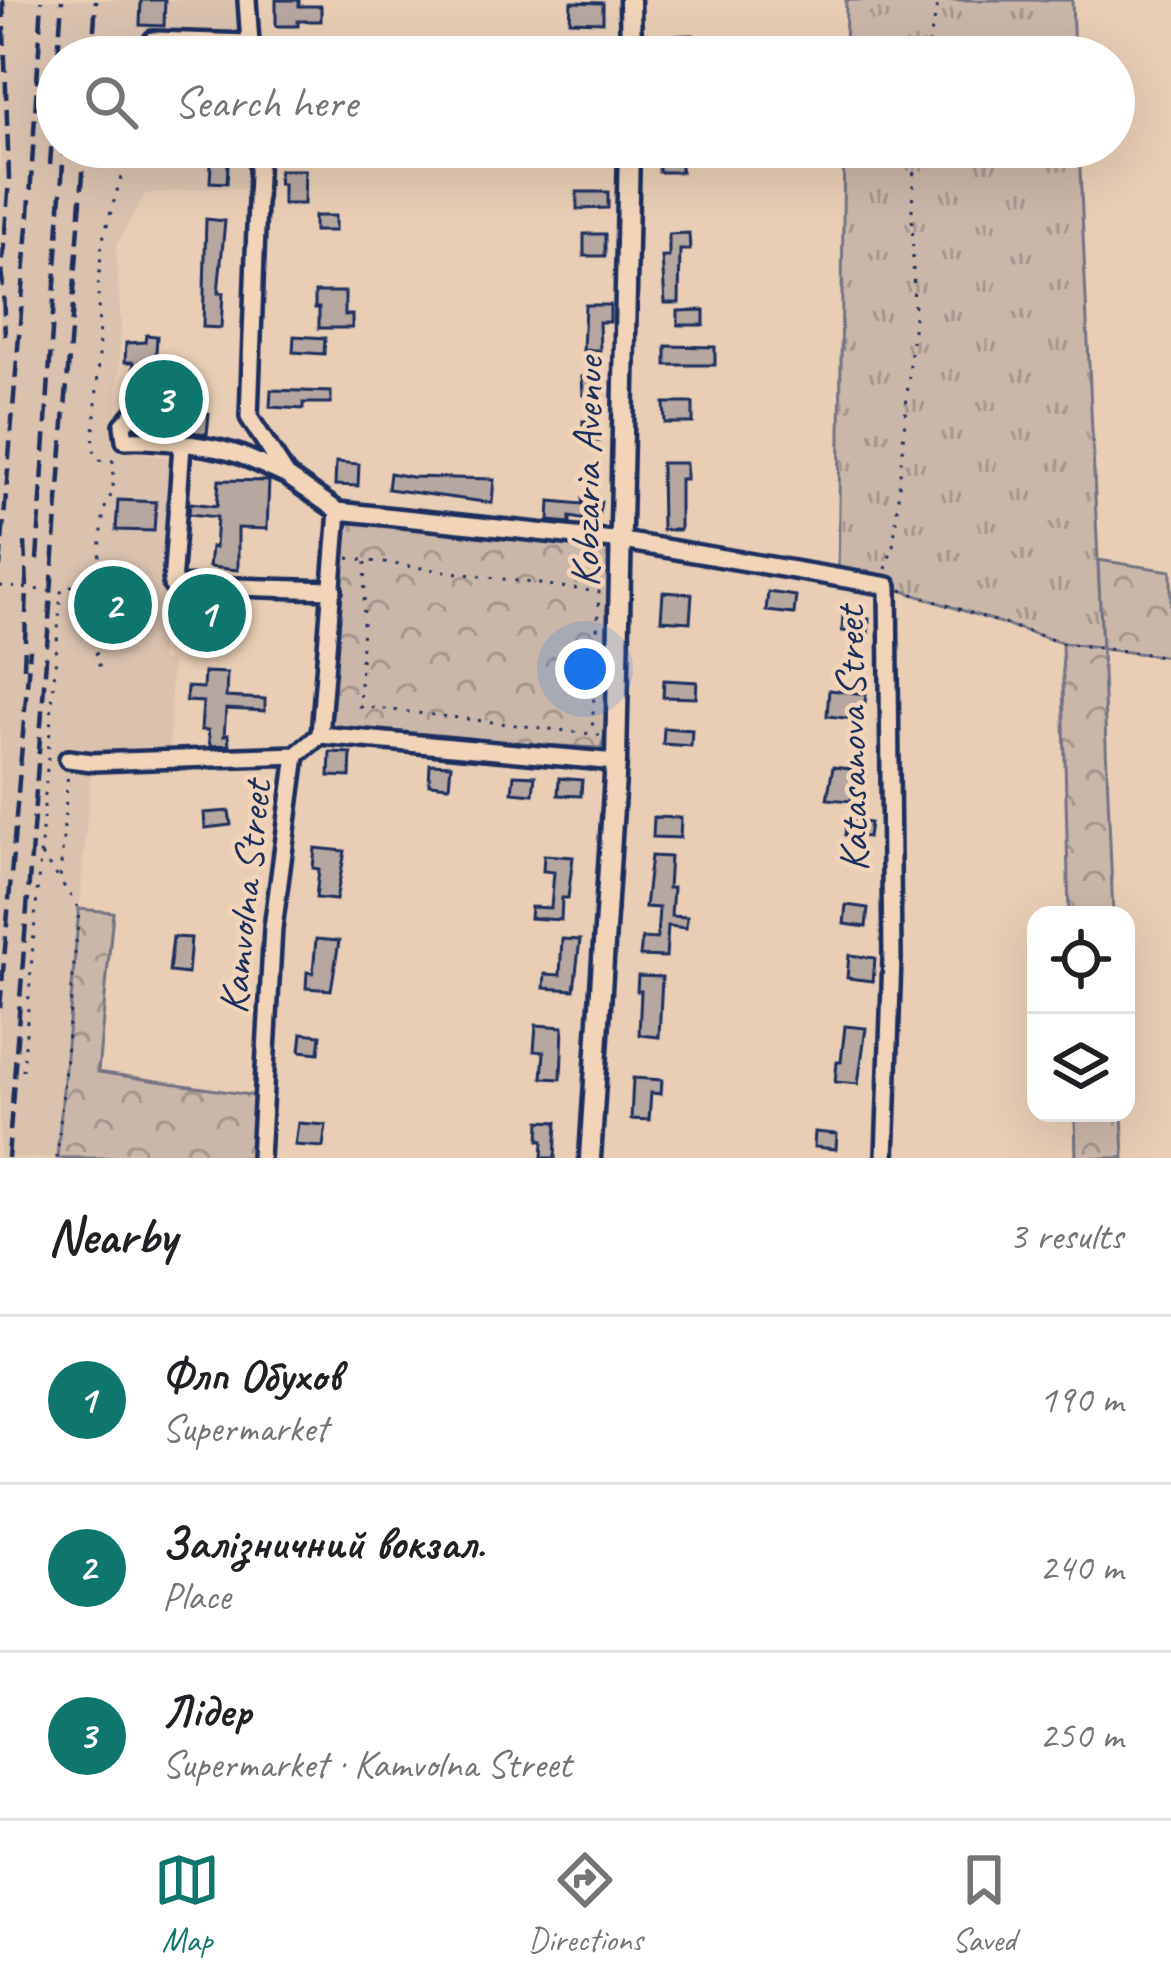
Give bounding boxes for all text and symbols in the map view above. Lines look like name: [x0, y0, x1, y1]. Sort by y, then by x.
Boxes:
search box: [36, 36, 1135, 168]
icon: search: [78, 69, 144, 135]
text: Search here: [174, 74, 357, 131]
street label: Kobzaria Avenue: [558, 353, 616, 587]
pin: 3: [125, 354, 203, 444]
pin: 2: [74, 560, 152, 650]
pin: 1: [168, 568, 246, 658]
street label: Katasanova Street: [823, 602, 881, 872]
your location: [555, 639, 615, 699]
street label: Kamvolna Street: [206, 774, 284, 1016]
map controls: [1027, 906, 1135, 1122]
button: locate: [1027, 906, 1135, 1014]
button: layers: [1027, 1014, 1135, 1122]
text: Nearby: [48, 1204, 176, 1268]
text: 3 results: [1009, 1212, 1123, 1261]
text: Флп Обухов: [162, 1347, 341, 1404]
text: 1: [78, 1375, 96, 1424]
text: 190 m: [1039, 1375, 1123, 1424]
text: Supermarket: [162, 1404, 328, 1453]
text: Залізничний вокзал.: [162, 1515, 485, 1572]
text: 2: [78, 1543, 96, 1592]
text: 240 m: [1039, 1543, 1123, 1592]
text: Place: [162, 1572, 230, 1621]
text: Лідер: [162, 1683, 252, 1740]
text: 3: [78, 1711, 96, 1760]
text: 250 m: [1039, 1711, 1123, 1760]
text: Supermarket · Kamvolna Street: [162, 1740, 571, 1789]
tab: Map: [154, 1847, 220, 1961]
tab: Directions: [528, 1847, 643, 1961]
tab: Saved: [951, 1847, 1017, 1961]

